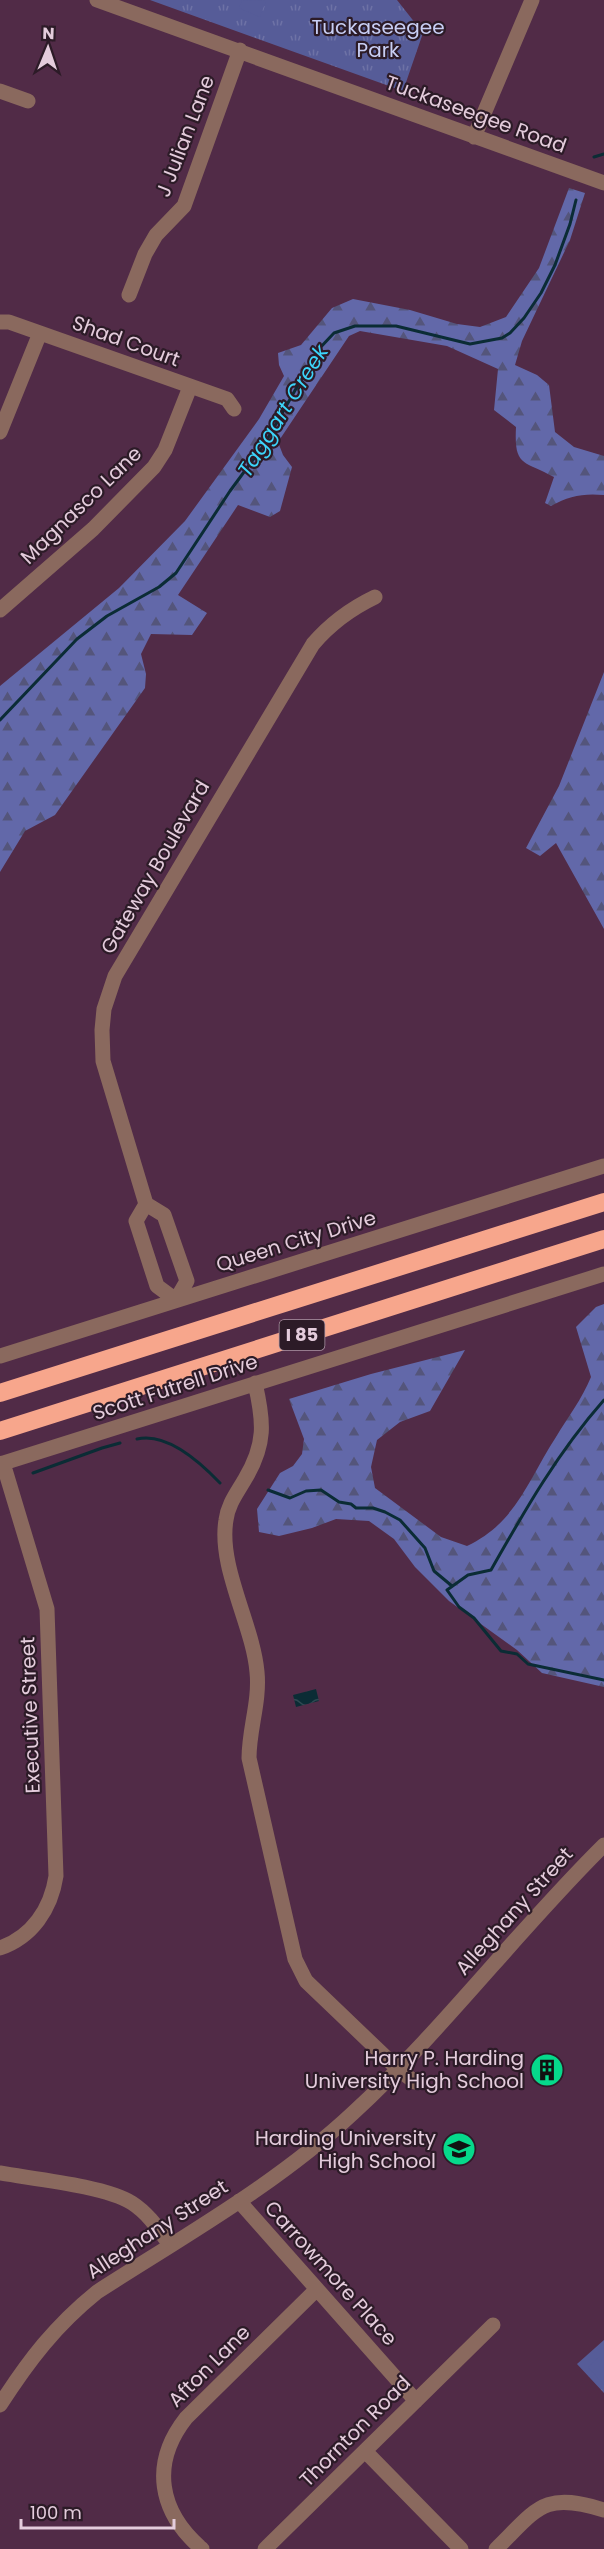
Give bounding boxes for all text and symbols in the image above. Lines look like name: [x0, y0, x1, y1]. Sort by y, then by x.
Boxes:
park label: Tuckaseegee Park: [311, 13, 445, 64]
north arrow: [18, 18, 78, 78]
text: N: [42, 22, 55, 45]
street label: Tuckaseegee Road: [382, 68, 570, 160]
street label: J Julian Lane: [149, 71, 221, 201]
street label: Shad Court: [68, 309, 184, 373]
water label: Taggart Creek: [230, 338, 335, 482]
street label: Magnasco Lane: [14, 440, 148, 570]
street label: Gateway Boulevard: [94, 775, 216, 959]
street label: Queen City Drive: [213, 1203, 379, 1279]
road number: I 85: [280, 1320, 324, 1350]
street label: Scott Futrell Drive: [89, 1347, 261, 1427]
street label: Executive Street: [13, 1636, 47, 1794]
street label: Alleghany Street: [449, 1841, 579, 1981]
place label: Harry P. Harding University High School: [305, 2044, 524, 2095]
building icon: Harry P. Harding University High School: [529, 2052, 565, 2088]
place label: Harding University High School: [255, 2124, 436, 2175]
school or university icon: Harding University High School: [441, 2131, 477, 2167]
street label: Alleghany Street: [81, 2173, 233, 2285]
street label: Carrowmore Place: [258, 2194, 404, 2352]
street label: Afton Lane: [162, 2319, 256, 2413]
street label: Thornton Road: [293, 2369, 417, 2493]
scale bar: [21, 2492, 174, 2530]
text: 100 m: [30, 2500, 82, 2525]

